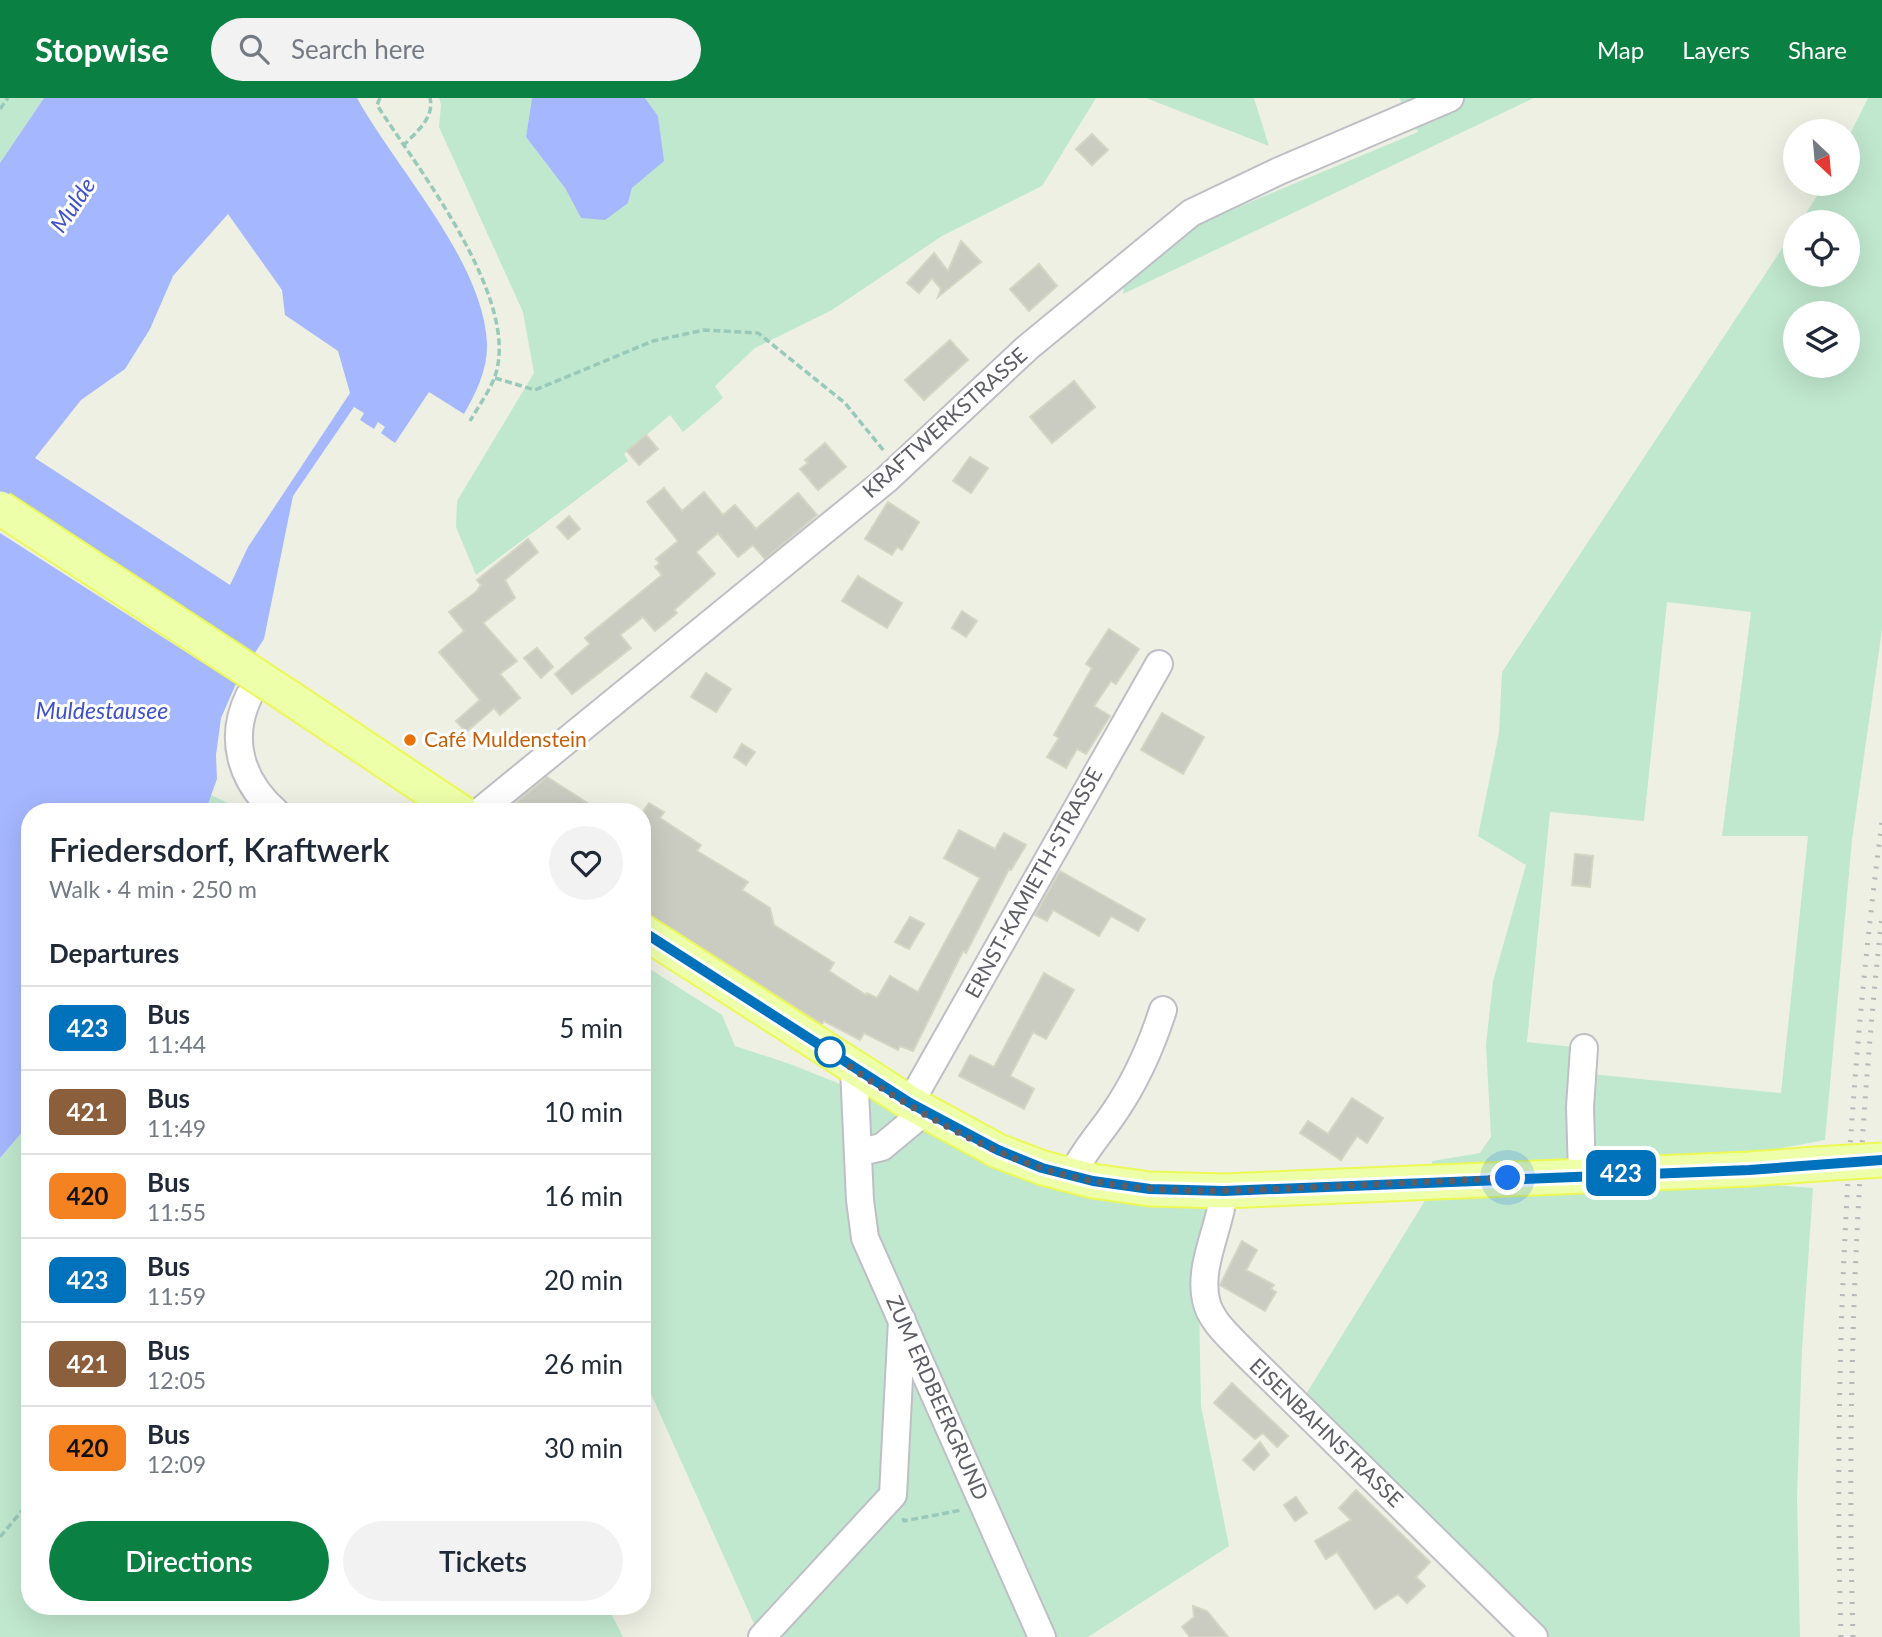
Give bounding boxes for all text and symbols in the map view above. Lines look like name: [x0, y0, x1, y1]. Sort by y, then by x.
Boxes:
search box: [211, 18, 701, 81]
text: Stopwise: [35, 29, 169, 69]
icon: search: [235, 30, 273, 68]
text: Search here: [291, 33, 425, 65]
text: Map: [1597, 35, 1644, 64]
text: Layers: [1682, 35, 1750, 64]
text: Share: [1788, 35, 1847, 64]
north arrow: [1783, 119, 1860, 196]
map controls: [1783, 119, 1860, 378]
water label: Mulde: [44, 172, 101, 237]
button: locate: [1783, 210, 1860, 287]
button: layers: [1783, 301, 1860, 378]
street label: KRAFTWERKSTRASSE: [857, 341, 1031, 502]
water label: Muldestausee: [36, 696, 168, 724]
place label: Café Muldenstein: [424, 726, 587, 751]
marker: Café Muldenstein: [402, 732, 418, 748]
street label: ERNST-KAMIETH-STRASSE: [959, 763, 1107, 1002]
button: heart: [549, 826, 623, 900]
text: Friedersdorf, Kraftwerk: [49, 829, 390, 869]
text: Walk · 4 min · 250 m: [49, 875, 257, 903]
text: Departures: [49, 937, 179, 969]
text: Bus: [147, 998, 190, 1030]
text: 5 min: [559, 1012, 623, 1044]
text: 423: [67, 1013, 108, 1042]
text: 11:44: [147, 1030, 206, 1058]
unlabelled marker: [815, 1037, 845, 1067]
text: Bus: [147, 1082, 190, 1114]
text: 10 min: [544, 1096, 623, 1128]
text: 421: [67, 1097, 108, 1126]
text: 11:49: [147, 1114, 206, 1142]
line badge: 423: [1581, 1150, 1661, 1196]
text: 423: [1600, 1158, 1642, 1187]
your location: [1490, 1160, 1525, 1195]
text: Bus: [147, 1166, 190, 1198]
text: 16 min: [544, 1180, 623, 1212]
text: 420: [67, 1181, 108, 1210]
text: 11:55: [147, 1198, 206, 1226]
text: Bus: [147, 1250, 190, 1282]
text: 20 min: [544, 1264, 623, 1296]
text: 423: [67, 1265, 108, 1294]
text: 11:59: [147, 1282, 206, 1310]
street label: ZUM ERDBEERGRUND: [882, 1291, 995, 1503]
text: Bus: [147, 1334, 190, 1366]
text: 26 min: [544, 1348, 623, 1380]
text: 421: [67, 1349, 108, 1378]
street label: EISENBAHNSTRASSE: [1245, 1352, 1409, 1512]
text: 12:05: [147, 1366, 206, 1394]
text: Bus: [147, 1418, 190, 1450]
text: 30 min: [544, 1432, 623, 1464]
text: 420: [67, 1433, 108, 1462]
text: 12:09: [147, 1450, 206, 1478]
button: Directions: [49, 1521, 329, 1601]
button: Tickets: [343, 1521, 623, 1601]

